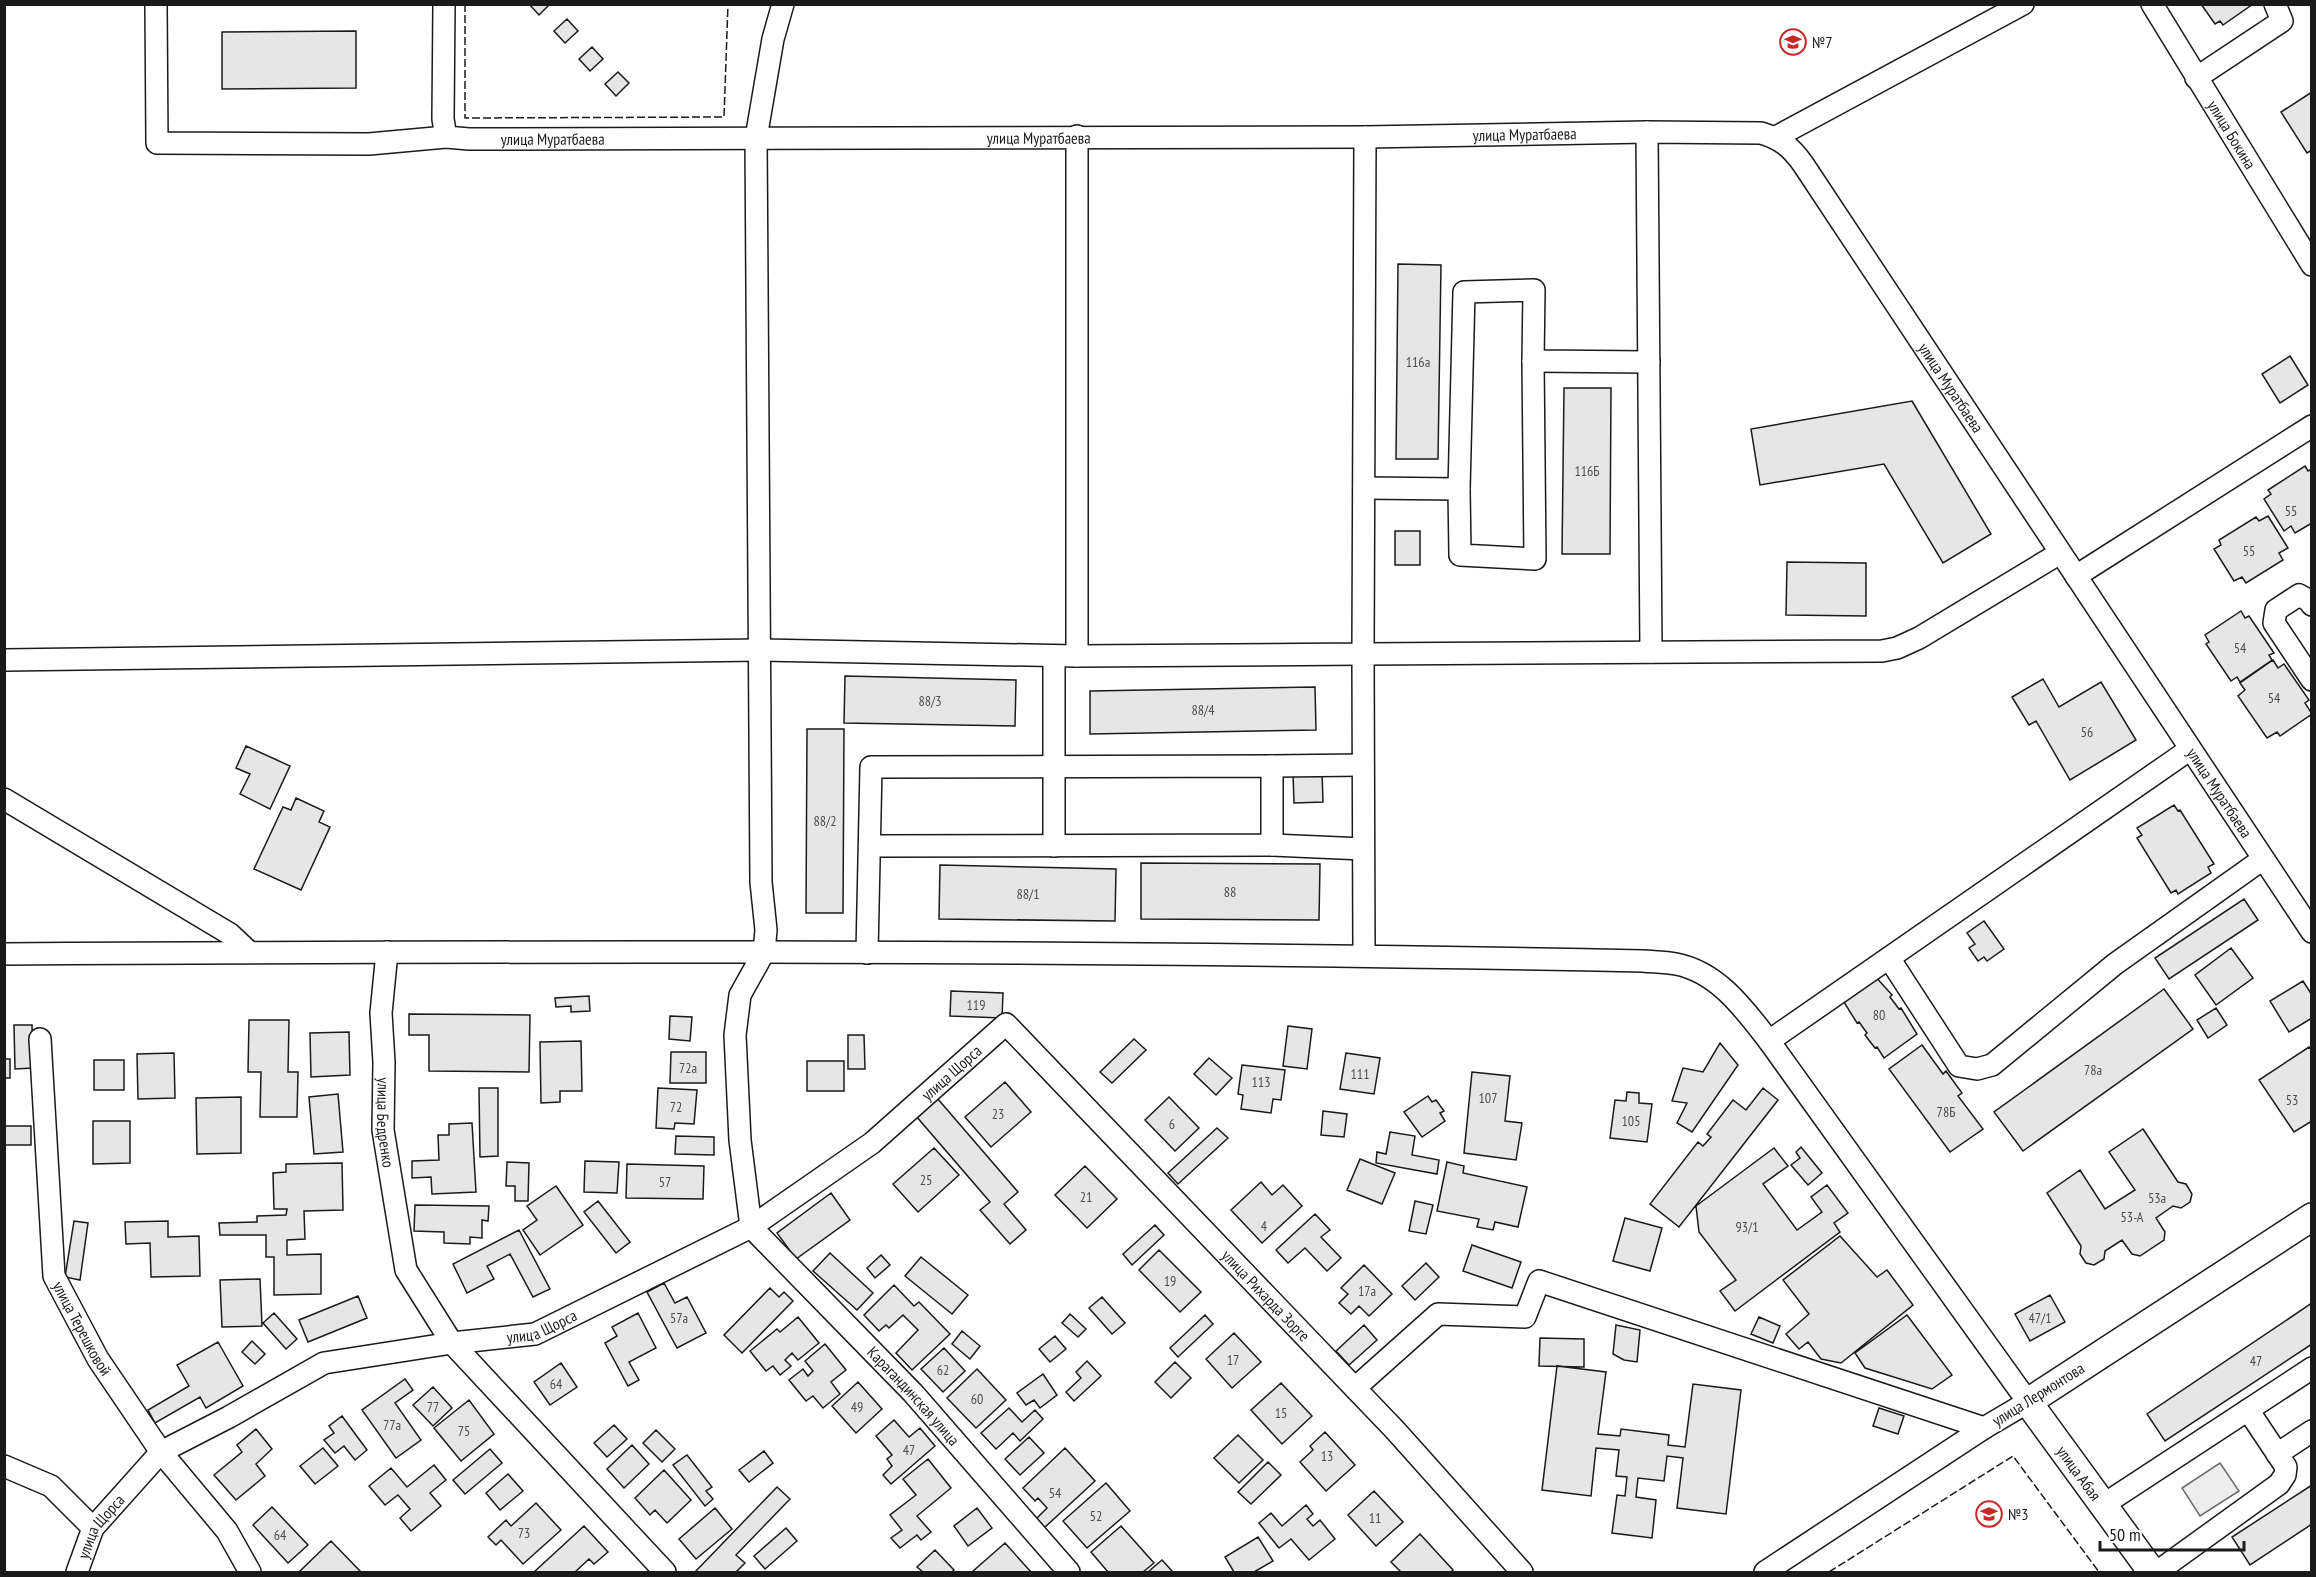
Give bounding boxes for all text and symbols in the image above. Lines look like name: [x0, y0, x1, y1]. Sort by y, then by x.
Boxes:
school or university icon: №7: [1778, 27, 1808, 57]
place label: №7: [1812, 32, 1832, 52]
street label: улица Бокина: [2203, 96, 2261, 172]
street label: улица Муратбаева: [1473, 123, 1577, 145]
street label: улица Муратбаева: [987, 128, 1091, 148]
street label: улица Муратбаева: [501, 129, 605, 149]
street label: улица Муратбаева: [1914, 339, 1988, 436]
house number: 116а: [1406, 353, 1430, 371]
house number: 116Б: [1574, 462, 1600, 480]
house number: 55: [2285, 502, 2297, 520]
house number: 55: [2243, 542, 2255, 560]
house number: 54: [2234, 639, 2247, 657]
house number: 54: [2268, 689, 2281, 707]
house number: 88/3: [918, 692, 942, 710]
house number: 88/4: [1191, 701, 1215, 719]
house number: 56: [2081, 723, 2093, 741]
street label: улица Муратбаева: [2183, 744, 2257, 841]
house number: 88/2: [813, 812, 837, 830]
house number: 88: [1224, 883, 1236, 901]
house number: 88/1: [1016, 885, 1040, 903]
house number: 119: [967, 996, 985, 1014]
house number: 80: [1873, 1006, 1885, 1024]
street label: улица Щорса: [917, 1041, 986, 1105]
house number: 72а: [679, 1059, 697, 1077]
house number: 78а: [2084, 1061, 2102, 1079]
house number: 111: [1351, 1065, 1369, 1083]
house number: 113: [1252, 1073, 1270, 1091]
street label: улица Бедренко: [373, 1077, 399, 1169]
house number: 107: [1479, 1089, 1497, 1107]
house number: 53: [2286, 1091, 2298, 1109]
house number: 72: [670, 1098, 682, 1116]
house number: 78Б: [1937, 1103, 1955, 1121]
house number: 23: [992, 1105, 1004, 1123]
house number: 105: [1622, 1112, 1640, 1130]
house number: 6: [1169, 1115, 1175, 1133]
house number: 25: [920, 1171, 932, 1189]
house number: 57: [659, 1173, 671, 1191]
house number: 21: [1080, 1188, 1092, 1206]
house number: 53а: [2148, 1189, 2166, 1207]
house number: 53-А: [2121, 1208, 2144, 1226]
house number: 4: [1261, 1217, 1268, 1235]
house number: 93/1: [1735, 1218, 1759, 1236]
street label: улица Рихарда Зорге: [1218, 1246, 1314, 1345]
house number: 19: [1164, 1272, 1176, 1290]
street label: улица Терешковой: [49, 1278, 116, 1379]
house number: 17а: [1358, 1282, 1376, 1300]
street label: улица Щорса: [506, 1305, 580, 1347]
house number: 57а: [670, 1309, 688, 1327]
house number: 47/1: [2028, 1309, 2052, 1327]
street label: Карагандинская улица: [863, 1342, 964, 1449]
house number: 17: [1227, 1351, 1239, 1369]
house number: 47: [2250, 1352, 2262, 1370]
street label: улица Лермонтова: [1988, 1358, 2088, 1430]
house number: 62: [937, 1361, 949, 1379]
house number: 64: [550, 1375, 563, 1393]
house number: 60: [971, 1390, 983, 1408]
house number: 77: [427, 1398, 439, 1416]
house number: 49: [851, 1398, 863, 1416]
house number: 15: [1275, 1404, 1287, 1422]
house number: 77а: [383, 1416, 401, 1434]
house number: 75: [458, 1422, 470, 1440]
house number: 47: [903, 1441, 915, 1459]
street label: улица Абая: [2052, 1442, 2106, 1504]
house number: 13: [1321, 1447, 1333, 1465]
house number: 54: [1049, 1484, 1062, 1502]
street label: улица Щорса: [73, 1490, 129, 1561]
school or university icon: №3: [1974, 1499, 2004, 1529]
place label: №3: [2008, 1504, 2028, 1524]
house number: 52: [1090, 1507, 1102, 1525]
house number: 11: [1369, 1509, 1381, 1527]
scale bar: [2100, 1514, 2244, 1552]
text: 50 m: [2109, 1523, 2141, 1546]
house number: 73: [518, 1524, 530, 1542]
house number: 64: [274, 1526, 287, 1544]

